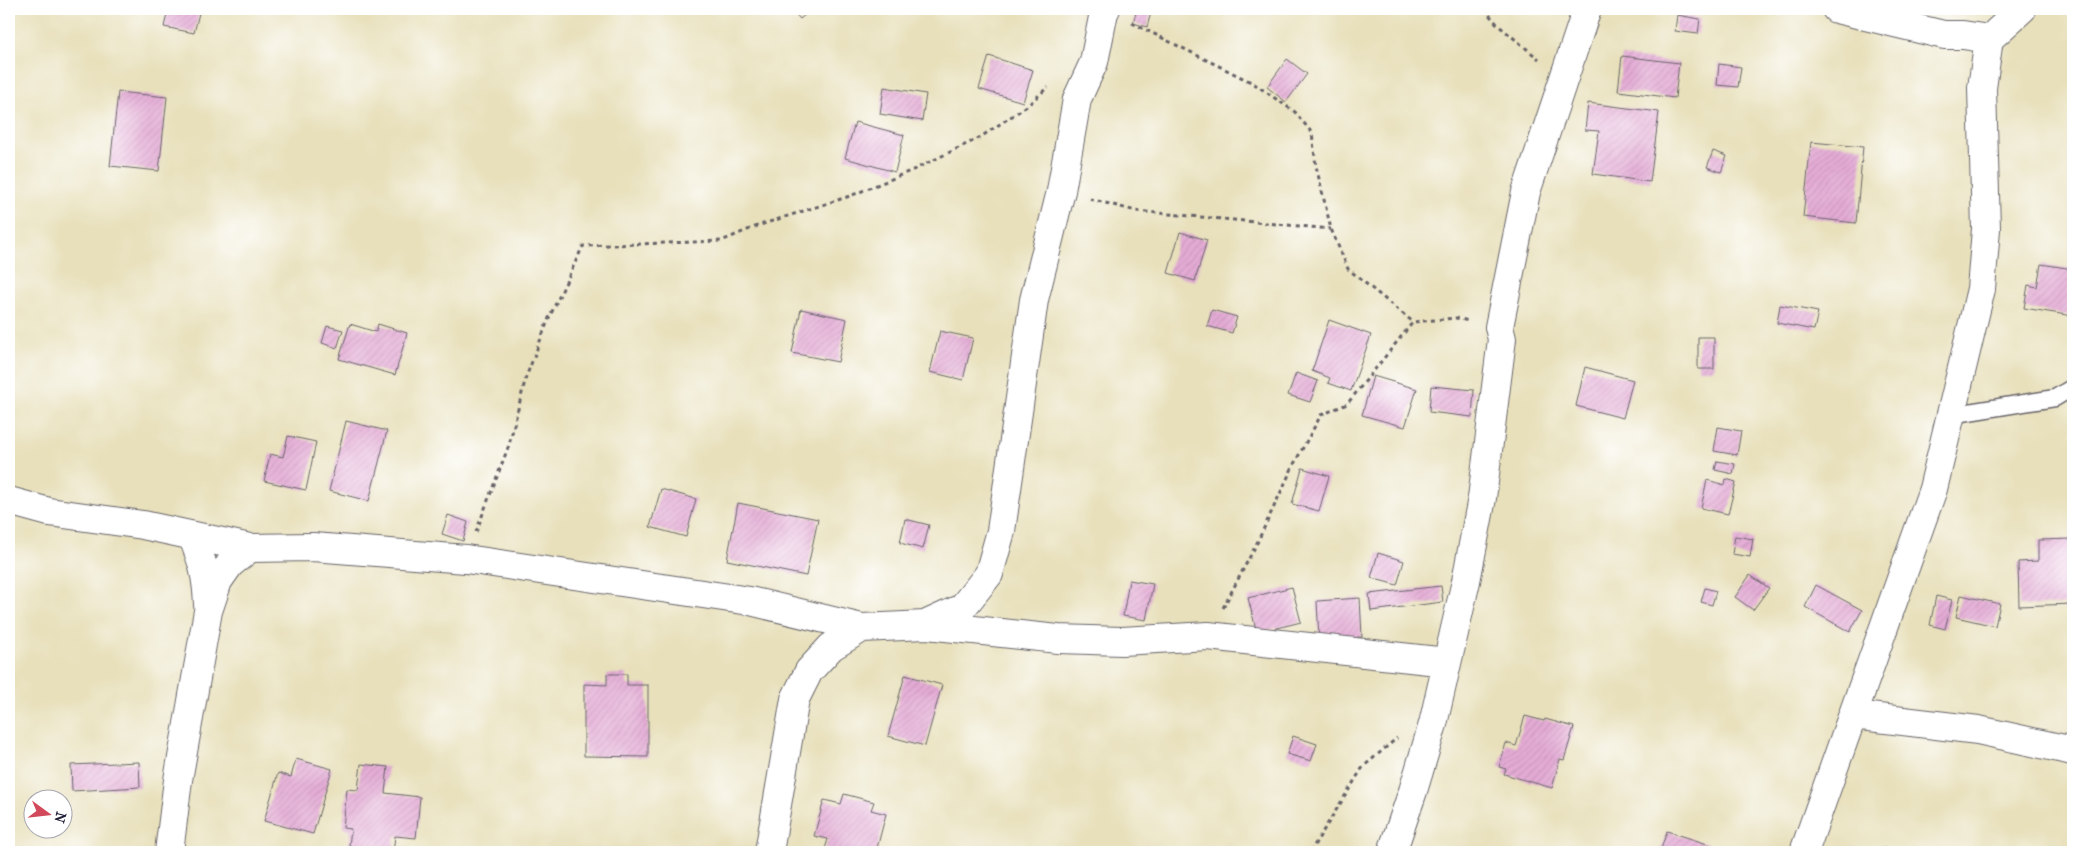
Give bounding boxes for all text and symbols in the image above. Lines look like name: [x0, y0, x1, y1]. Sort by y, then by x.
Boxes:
north arrow: [22, 788, 72, 838]
text: N: [50, 810, 70, 825]

